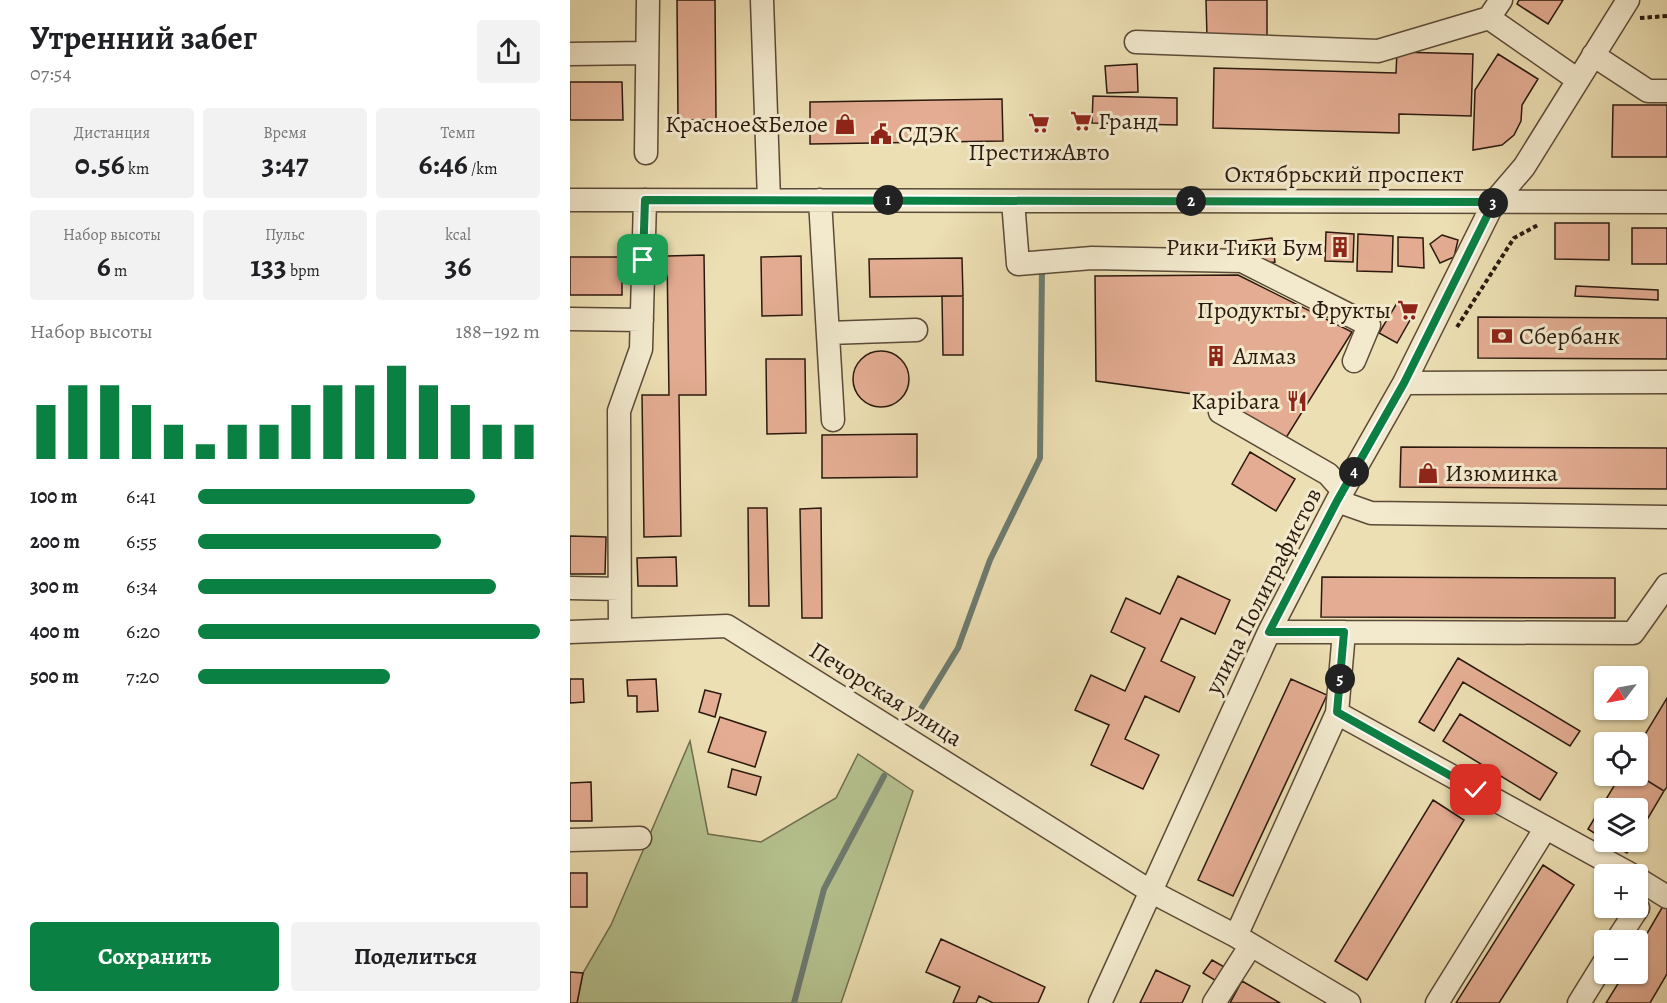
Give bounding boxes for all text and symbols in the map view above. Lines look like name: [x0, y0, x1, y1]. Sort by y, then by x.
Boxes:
text: Утренний забег: [30, 15, 257, 60]
button: share: [477, 20, 540, 83]
text: 07:54: [30, 60, 71, 87]
place label: Гранд: [1098, 105, 1158, 137]
place label: Красное&Белое: [665, 108, 828, 140]
supermarket icon: Гранд: [1069, 109, 1093, 133]
supermarket icon: ПрестижАвто: [1027, 111, 1051, 135]
shop icon: Красное&Белое: [833, 112, 857, 136]
place label: СДЭК: [898, 118, 959, 150]
text: Дистанция: [74, 122, 150, 144]
text: Время: [263, 122, 307, 144]
text: Темп: [441, 122, 475, 144]
public building icon: СДЭК: [869, 122, 893, 146]
place label: ПрестижАвто: [968, 136, 1110, 168]
text: 0.56: [75, 144, 125, 184]
text: 3:47: [262, 144, 308, 184]
text: 6:46: [419, 144, 468, 184]
text: km: [125, 158, 149, 180]
text: /km: [468, 158, 497, 180]
street label: Октябрьский проспект: [1224, 158, 1464, 190]
pin: 1: [873, 185, 903, 215]
pin: 2: [1176, 186, 1206, 216]
pin: 3: [1478, 188, 1508, 218]
text: 1: [885, 189, 891, 211]
text: 2: [1187, 190, 1195, 212]
text: 3: [1490, 192, 1496, 214]
text: Набор высоты: [63, 224, 161, 246]
text: Пульс: [265, 224, 305, 246]
text: kcal: [445, 224, 471, 246]
place label: Рики Тики Бум: [1166, 231, 1323, 263]
pin: [617, 234, 668, 285]
building icon: Рики Тики Бум: [1328, 235, 1352, 259]
icon: arrive: [626, 243, 659, 276]
text: 6: [97, 246, 111, 286]
text: 133: [250, 246, 287, 286]
text: 36: [445, 246, 471, 286]
text: m: [111, 260, 127, 282]
text: bpm: [287, 260, 320, 282]
place label: Продукты. Фрукты: [1197, 294, 1391, 326]
supermarket icon: Продукты. Фрукты: [1396, 298, 1420, 322]
text: Набор высоты: [30, 318, 153, 345]
text: 188–192 m: [456, 318, 540, 345]
place label: Сбербанк: [1519, 320, 1620, 352]
bank icon: Сбербанк: [1490, 324, 1514, 348]
place label: Алмаз: [1232, 340, 1296, 372]
building icon: Алмаз: [1204, 344, 1228, 368]
place label: Kapibara: [1191, 385, 1281, 417]
restaurant icon: Kapibara: [1285, 389, 1309, 413]
pin: 4: [1339, 457, 1369, 487]
place label: Изюминка: [1445, 457, 1558, 489]
text: 4: [1350, 461, 1358, 483]
shop icon: Изюминка: [1416, 461, 1440, 485]
street label: улица Полиграфистов: [1197, 482, 1329, 701]
text: 100 m: [30, 483, 78, 510]
text: 6:41: [126, 483, 156, 510]
text: 200 m: [30, 528, 80, 555]
text: 6:55: [126, 528, 157, 555]
text: 300 m: [30, 573, 79, 600]
text: 6:34: [126, 573, 157, 600]
text: 400 m: [30, 618, 80, 645]
text: 6:20: [126, 618, 160, 645]
street label: Печорская улица: [803, 634, 969, 754]
text: 500 m: [30, 663, 79, 690]
text: 7:20: [126, 663, 159, 690]
pin: 5: [1325, 664, 1355, 694]
north arrow: [1594, 666, 1648, 720]
map controls: [1594, 666, 1648, 984]
text: 5: [1337, 668, 1343, 690]
button: locate: [1594, 732, 1648, 786]
pin: [1450, 764, 1501, 815]
icon: check: [1459, 773, 1492, 806]
button: layers: [1594, 798, 1648, 852]
button: +: [1594, 864, 1648, 918]
button: Сохранить: [30, 922, 279, 991]
button: Поделиться: [291, 922, 540, 991]
button: −: [1594, 930, 1648, 984]

